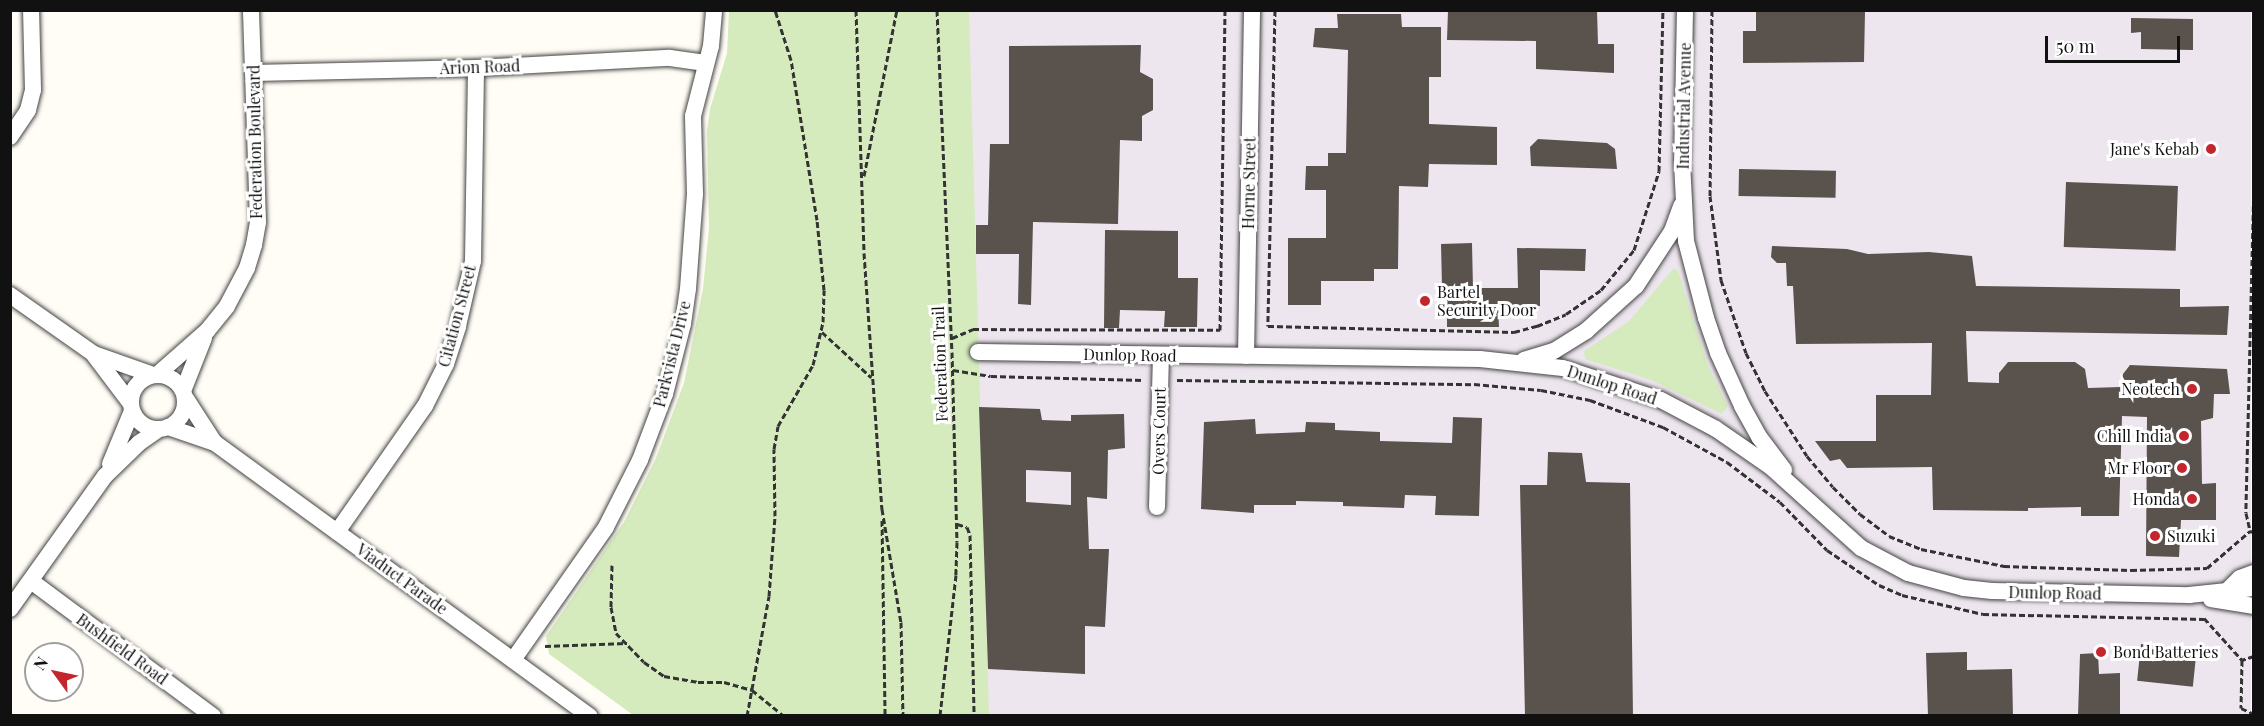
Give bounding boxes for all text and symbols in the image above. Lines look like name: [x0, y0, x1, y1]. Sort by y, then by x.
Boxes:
scale bar: [2048, 24, 2183, 62]
text: 50 m: [2056, 34, 2095, 58]
street label: Industrial Avenue: [1673, 42, 1695, 170]
street label: Arion Road: [439, 56, 521, 78]
street label: Federation Boulevard: [244, 65, 266, 219]
street label: Horne Street: [1239, 137, 1259, 229]
place label: Jane's Kebab: [2110, 139, 2199, 159]
marker: Jane's Kebab: [2204, 142, 2218, 156]
street label: Citation Street: [434, 263, 480, 369]
place label: Bartel Security Door: [1437, 282, 1537, 320]
marker: Bartel Security Door: [1418, 294, 1432, 308]
street label: Parkvista Drive: [649, 299, 695, 409]
street label: Federation Trail: [928, 306, 952, 422]
street label: Dunlop Road: [1083, 345, 1177, 365]
street label: Dunlop Road: [1565, 361, 1659, 409]
place label: Neotech: [2121, 379, 2180, 399]
marker: Neotech: [2185, 382, 2199, 396]
street label: Overs Court: [1149, 387, 1169, 475]
place label: Chill India: [2097, 426, 2172, 446]
marker: Chill India: [2177, 429, 2191, 443]
place label: Mr Floor: [2107, 458, 2170, 478]
marker: Mr Floor: [2175, 461, 2189, 475]
place label: Honda: [2133, 489, 2180, 509]
marker: Honda: [2185, 492, 2199, 506]
place label: Suzuki: [2167, 526, 2215, 546]
marker: Suzuki: [2148, 529, 2162, 543]
street label: Viaduct Parade: [353, 539, 451, 619]
street label: Dunlop Road: [2008, 583, 2102, 603]
street label: Bushfield Road: [73, 610, 171, 688]
north arrow: [24, 642, 84, 702]
place label: Bond Batteries: [2113, 642, 2218, 662]
marker: Bond Batteries: [2094, 645, 2108, 659]
text: N: [28, 652, 52, 674]

